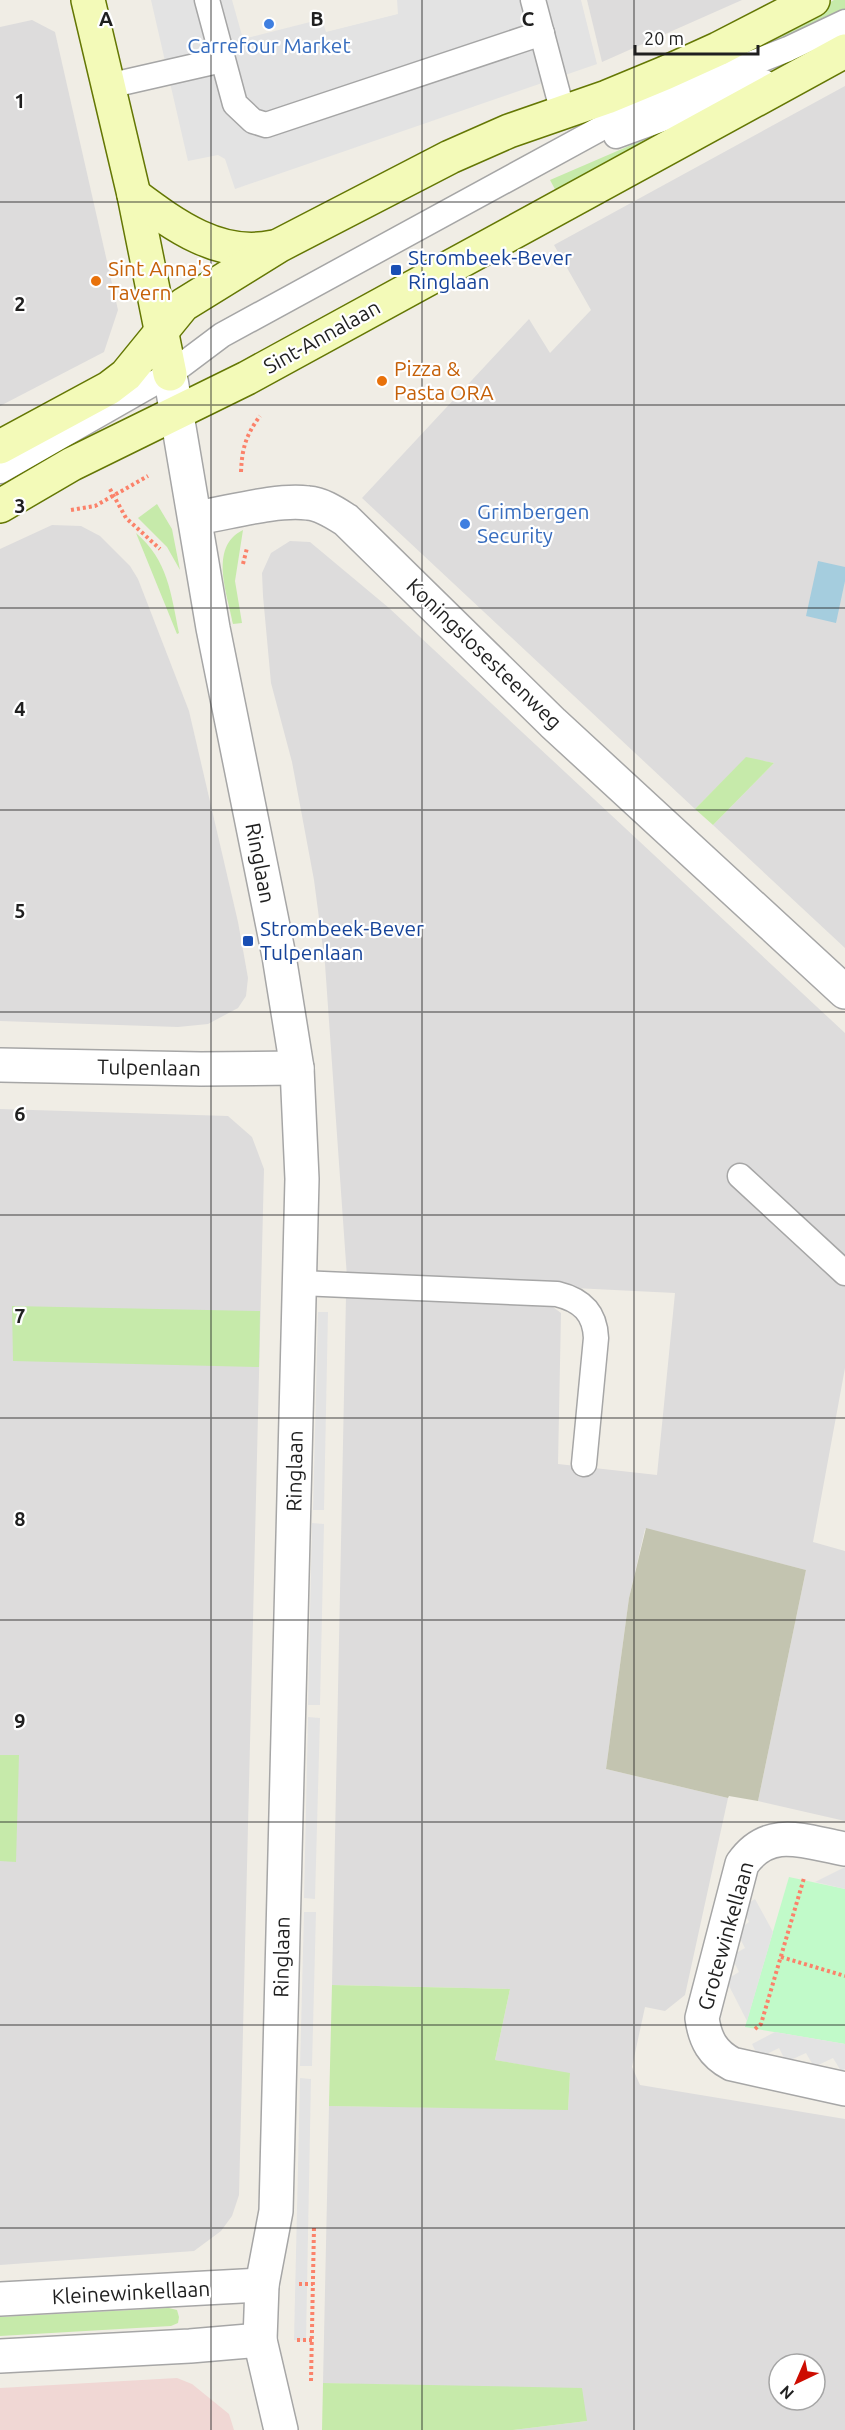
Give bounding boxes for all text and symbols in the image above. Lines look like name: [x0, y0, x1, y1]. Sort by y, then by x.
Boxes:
text: A: [99, 7, 113, 30]
text: B: [310, 7, 324, 30]
text: C: [522, 7, 535, 30]
marker: Carrefour Market: [262, 17, 276, 31]
scale bar: [635, 18, 758, 56]
text: 20 m: [644, 28, 684, 48]
place label: Carrefour Market: [187, 33, 351, 57]
text: 1: [14, 89, 26, 112]
place label: Strombeek-Bever Ringlaan: [408, 245, 572, 293]
place label: Sint Anna's Tavern: [108, 256, 211, 304]
marker: Strombeek-Bever Ringlaan: [389, 263, 403, 277]
marker: Sint Anna's Tavern: [89, 274, 103, 288]
text: 2: [14, 292, 26, 315]
street label: Sint-Annalaan: [259, 294, 384, 378]
place label: Pizza & Pasta ORA: [394, 356, 494, 404]
marker: Pizza & Pasta ORA: [375, 374, 389, 388]
text: 3: [14, 494, 26, 517]
place label: Grimbergen Security: [477, 499, 590, 547]
marker: Grimbergen Security: [458, 517, 472, 531]
street label: Koningslosesteenweg: [402, 573, 567, 733]
text: 4: [14, 697, 26, 720]
street label: Ringlaan: [241, 821, 281, 905]
text: 5: [14, 899, 26, 922]
place label: Strombeek-Bever Tulpenlaan: [260, 916, 424, 964]
marker: Strombeek-Bever Tulpenlaan: [241, 934, 255, 948]
street label: Tulpenlaan: [97, 1054, 201, 1080]
text: 6: [14, 1102, 26, 1125]
text: 7: [14, 1304, 26, 1327]
street label: Ringlaan: [281, 1430, 307, 1512]
text: 8: [14, 1507, 26, 1530]
text: 9: [14, 1709, 26, 1732]
street label: Grotewinkellaan: [692, 1858, 758, 2013]
street label: Ringlaan: [268, 1916, 294, 1998]
street label: Kleinewinkellaan: [51, 2276, 211, 2308]
north arrow: [767, 2352, 827, 2412]
text: N: [776, 2382, 797, 2403]

